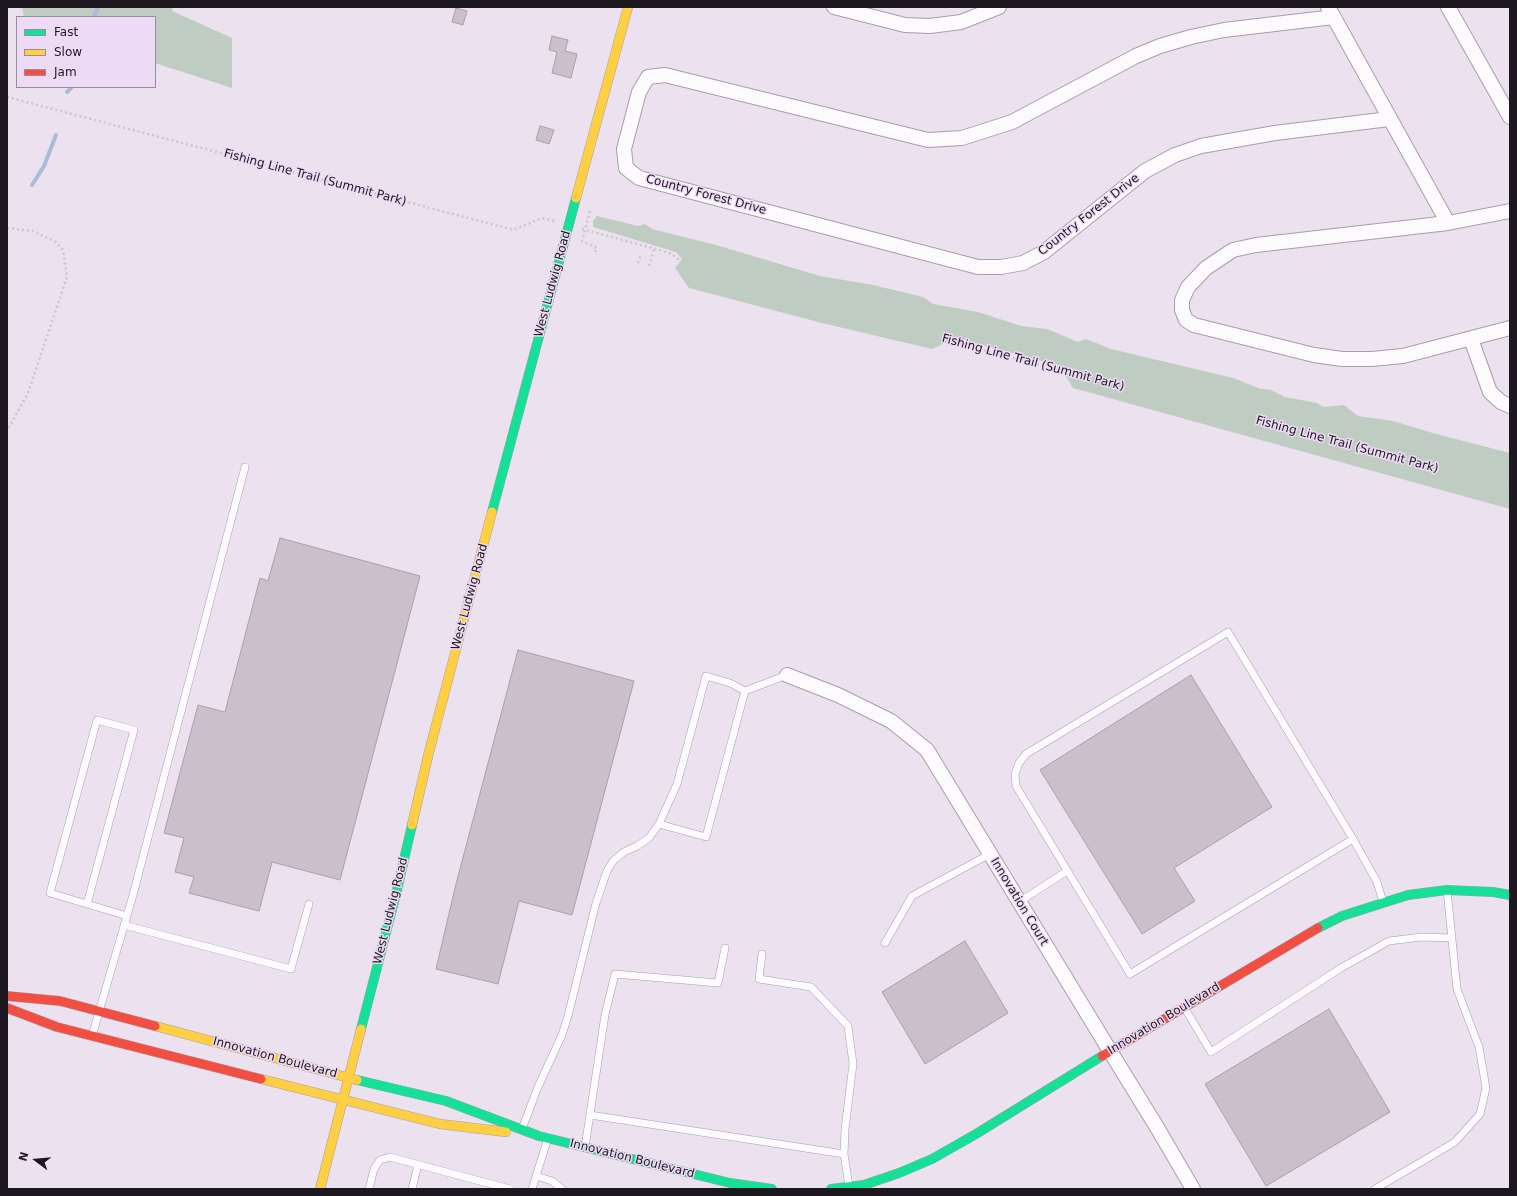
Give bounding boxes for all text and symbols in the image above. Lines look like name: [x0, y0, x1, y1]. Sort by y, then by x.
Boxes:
legend: [16, 16, 156, 88]
text: Fast: [54, 25, 78, 39]
text: Slow: [54, 45, 82, 59]
text: Jam: [54, 65, 77, 79]
street label: Fishing Line Trail (Summit Park): [222, 147, 408, 209]
street label: Country Forest Drive: [1036, 171, 1142, 259]
street label: Country Forest Drive: [644, 172, 768, 218]
street label: West Ludwig Road: [532, 229, 574, 339]
street label: Fishing Line Trail (Summit Park): [940, 332, 1126, 394]
street label: Fishing Line Trail (Summit Park): [1254, 414, 1440, 476]
street label: West Ludwig Road: [449, 542, 491, 652]
street label: Innovation Court: [987, 855, 1051, 949]
street label: West Ludwig Road: [371, 856, 411, 966]
street label: Innovation Boulevard: [1105, 980, 1223, 1058]
street label: Innovation Boulevard: [211, 1034, 339, 1082]
street label: Innovation Boulevard: [568, 1137, 696, 1181]
north arrow: [16, 1140, 56, 1180]
text: N: [16, 1150, 32, 1163]

